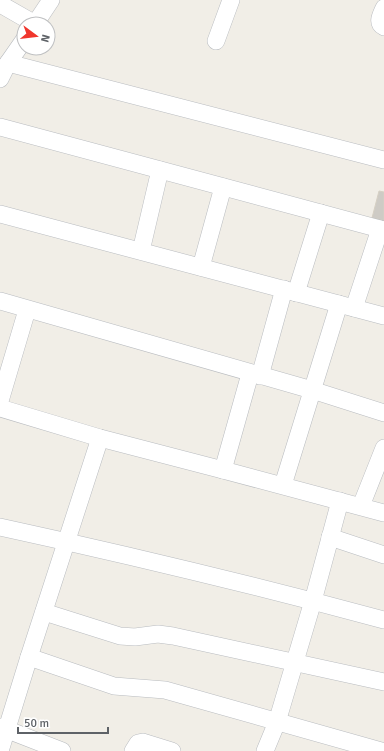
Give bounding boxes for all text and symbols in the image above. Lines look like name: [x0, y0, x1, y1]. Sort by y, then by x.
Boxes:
north arrow: [16, 16, 56, 56]
text: N: [38, 33, 52, 44]
scale bar: [18, 709, 108, 735]
text: 50 m: [24, 716, 49, 731]

